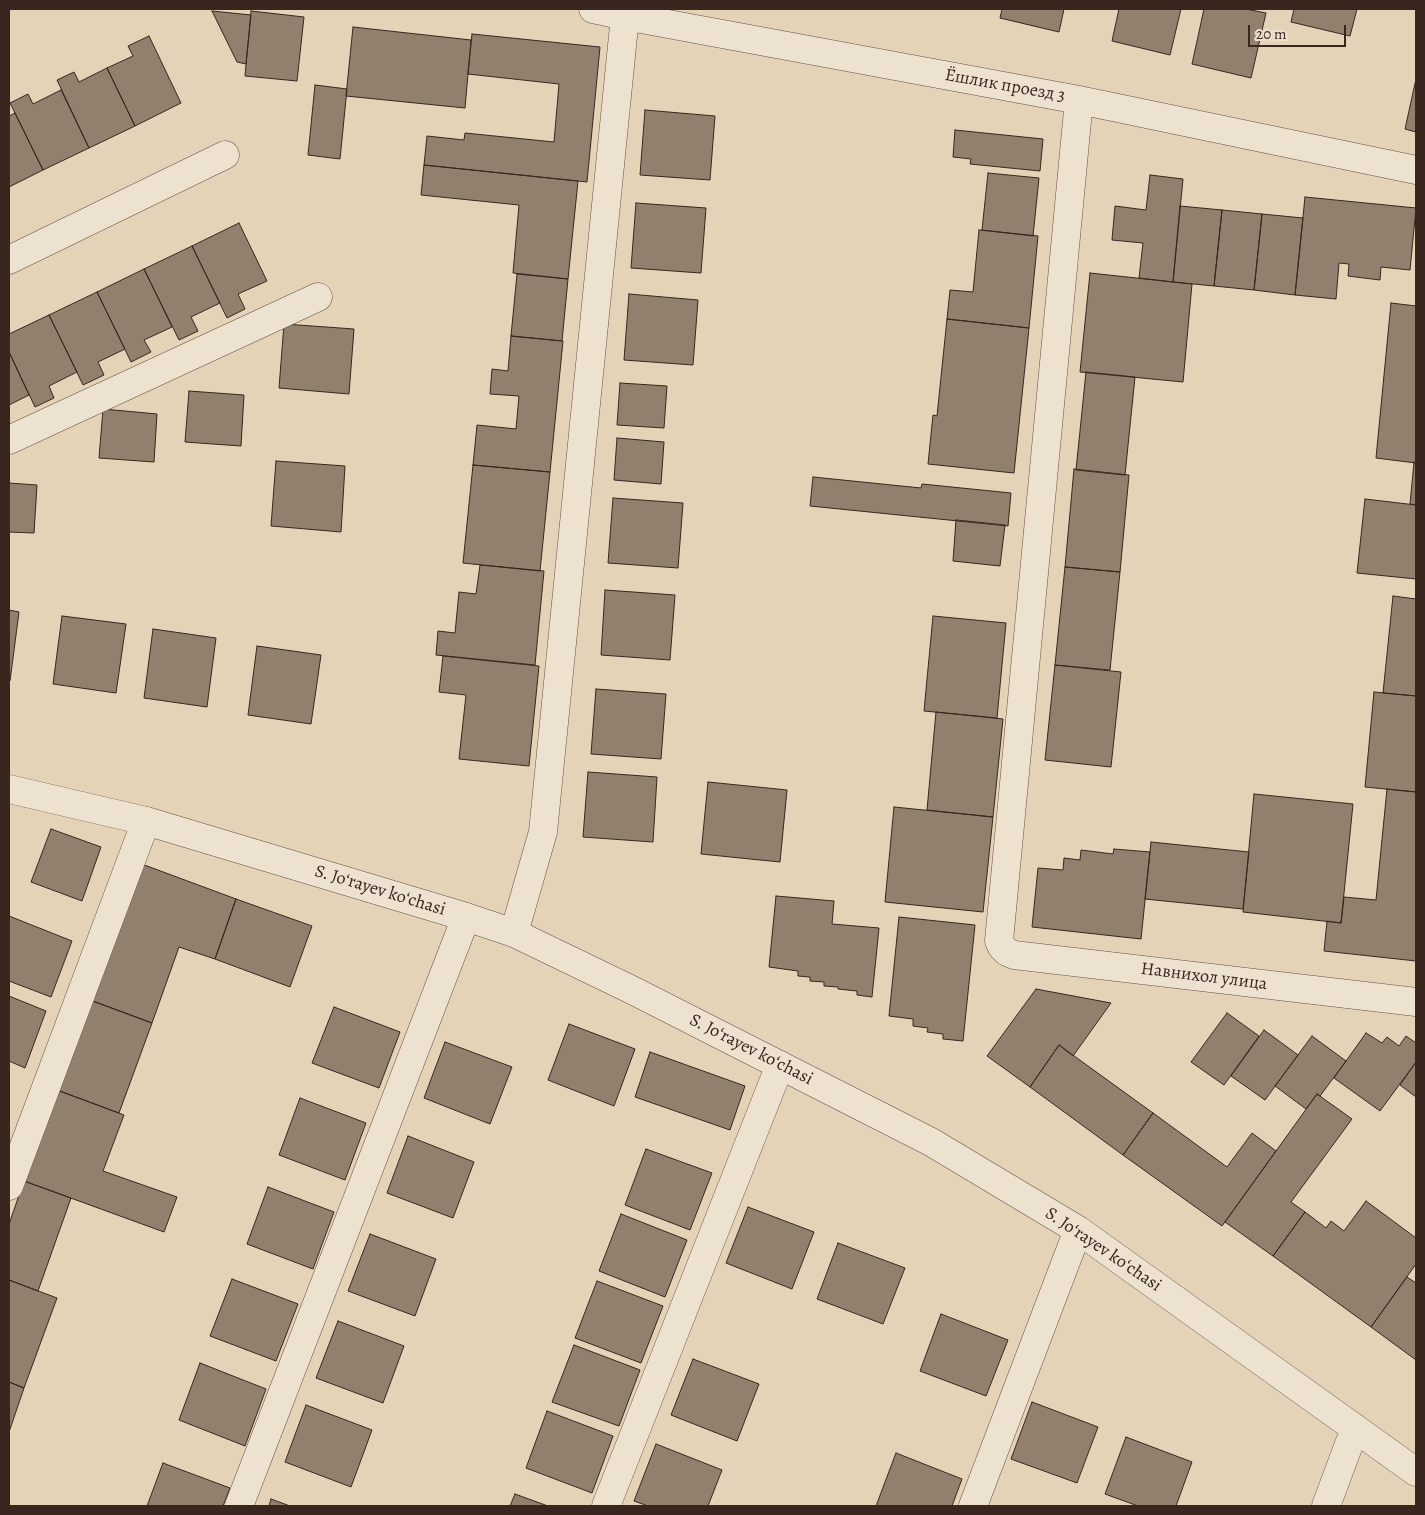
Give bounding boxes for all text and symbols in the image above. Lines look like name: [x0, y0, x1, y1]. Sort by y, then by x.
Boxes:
scale bar: [1250, 15, 1348, 47]
text: 20 m: [1256, 24, 1287, 44]
street label: Ёшлик проезд 3: [943, 65, 1067, 107]
street label: S. Joʻrayev koʻchasi: [312, 861, 448, 921]
street label: Навнихол улица: [1140, 959, 1268, 995]
street label: S. Joʻrayev koʻchasi: [686, 1010, 816, 1090]
street label: S. Joʻrayev koʻchasi: [1041, 1203, 1165, 1297]

